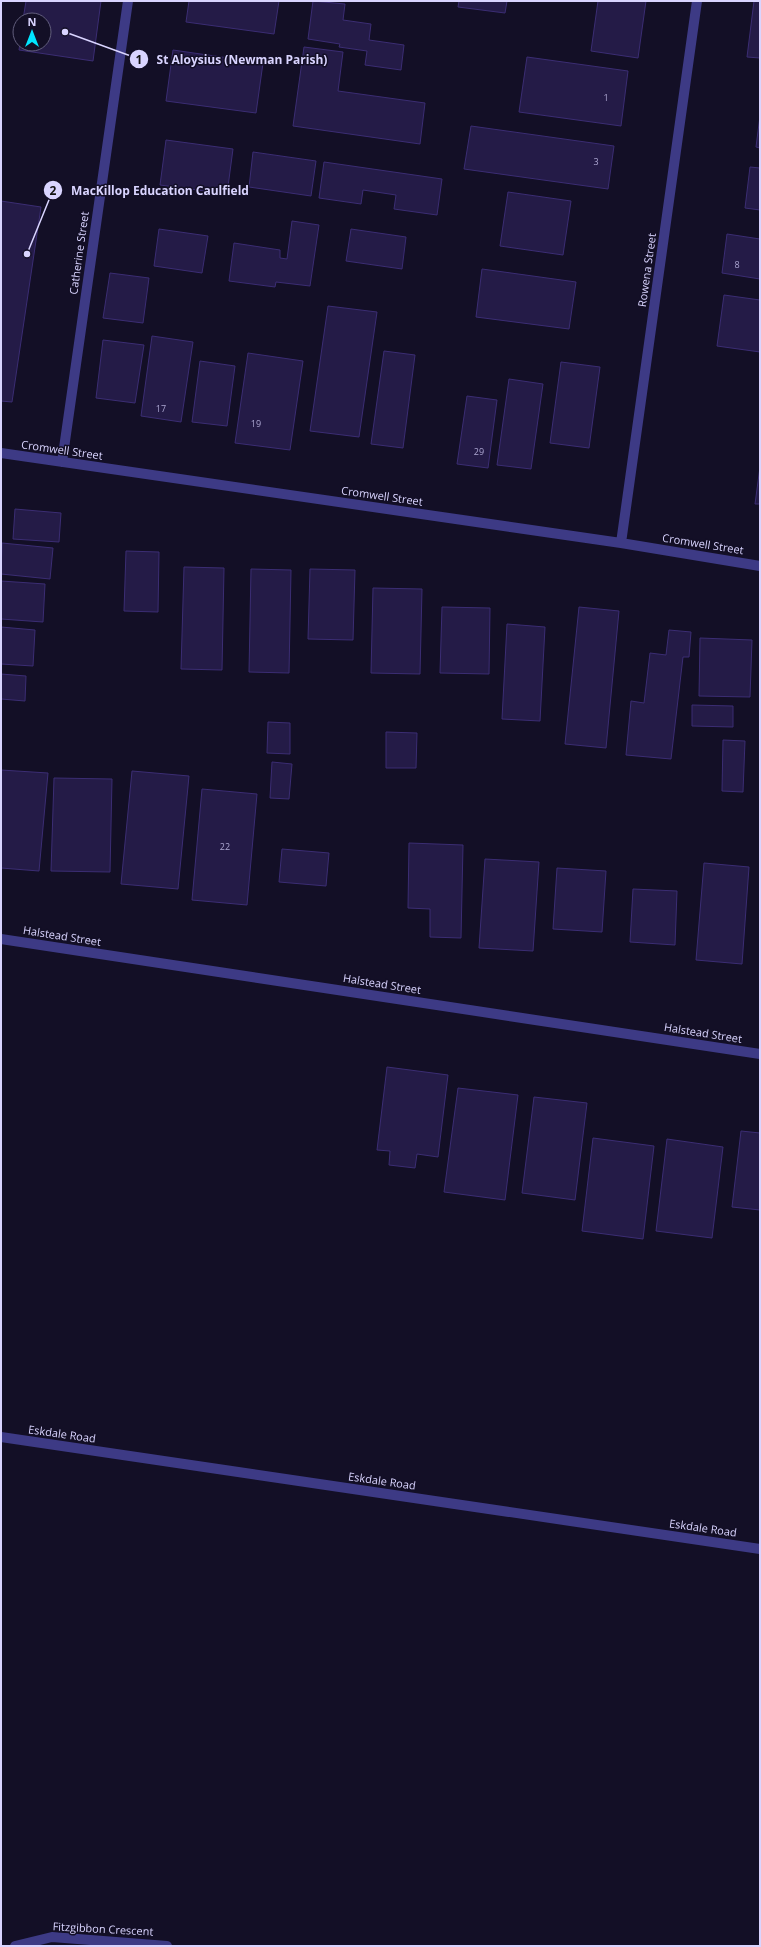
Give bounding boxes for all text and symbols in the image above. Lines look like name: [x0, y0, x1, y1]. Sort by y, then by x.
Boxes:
north arrow: [12, 12, 52, 52]
text: N: [28, 14, 36, 29]
callout: St Aloysius (Newman Parish): [129, 47, 336, 71]
text: 1: [136, 51, 142, 68]
text: St Aloysius (Newman Parish): [157, 51, 327, 68]
house number: 1: [603, 91, 609, 104]
house number: 3: [593, 155, 599, 168]
callout: MacKillop Education Caulfield: [43, 178, 257, 202]
text: 2: [50, 182, 57, 199]
text: MacKillop Education Caulfield: [71, 182, 249, 199]
street label: Catherine Street: [65, 210, 92, 295]
street label: Rowena Street: [634, 232, 659, 308]
house number: 8: [734, 258, 740, 271]
house number: 17: [156, 402, 166, 415]
house number: 19: [251, 417, 261, 430]
street label: Cromwell Street: [20, 436, 104, 463]
house number: 29: [474, 445, 484, 458]
street label: Cromwell Street: [340, 482, 424, 509]
street label: Cromwell Street: [661, 530, 745, 557]
house number: 22: [220, 840, 230, 853]
street label: Halstead Street: [22, 922, 102, 949]
street label: Halstead Street: [342, 970, 422, 997]
street label: Halstead Street: [663, 1019, 743, 1046]
street label: Eskdale Road: [27, 1421, 97, 1446]
street label: Eskdale Road: [347, 1468, 417, 1493]
street label: Eskdale Road: [668, 1515, 738, 1540]
street label: Fitzgibbon Crescent: [52, 1918, 154, 1939]

